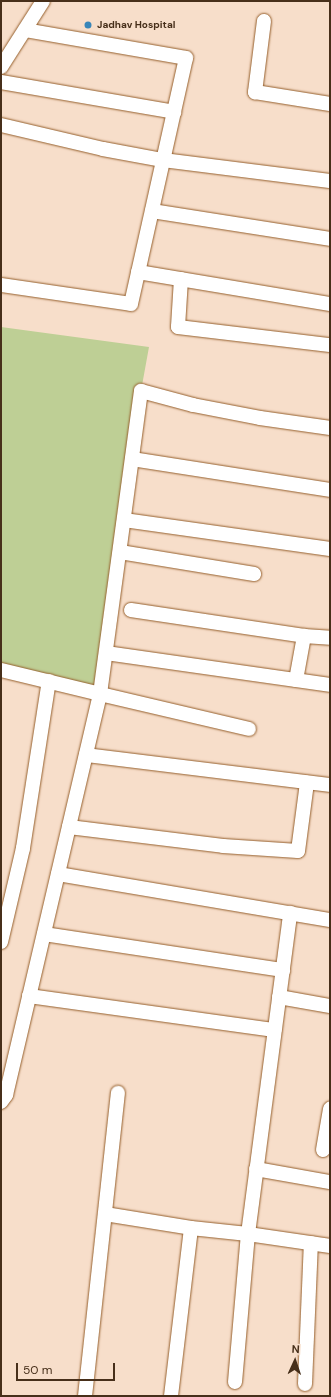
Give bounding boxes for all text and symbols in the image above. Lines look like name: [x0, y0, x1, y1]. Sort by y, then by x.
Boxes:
marker: Jadhav Hospital: [82, 19, 94, 31]
place label: Jadhav Hospital: [97, 19, 175, 31]
north arrow: [275, 1341, 315, 1381]
text: N: [291, 1342, 300, 1356]
scale bar: [18, 1355, 117, 1381]
text: 50 m: [23, 1362, 52, 1378]

